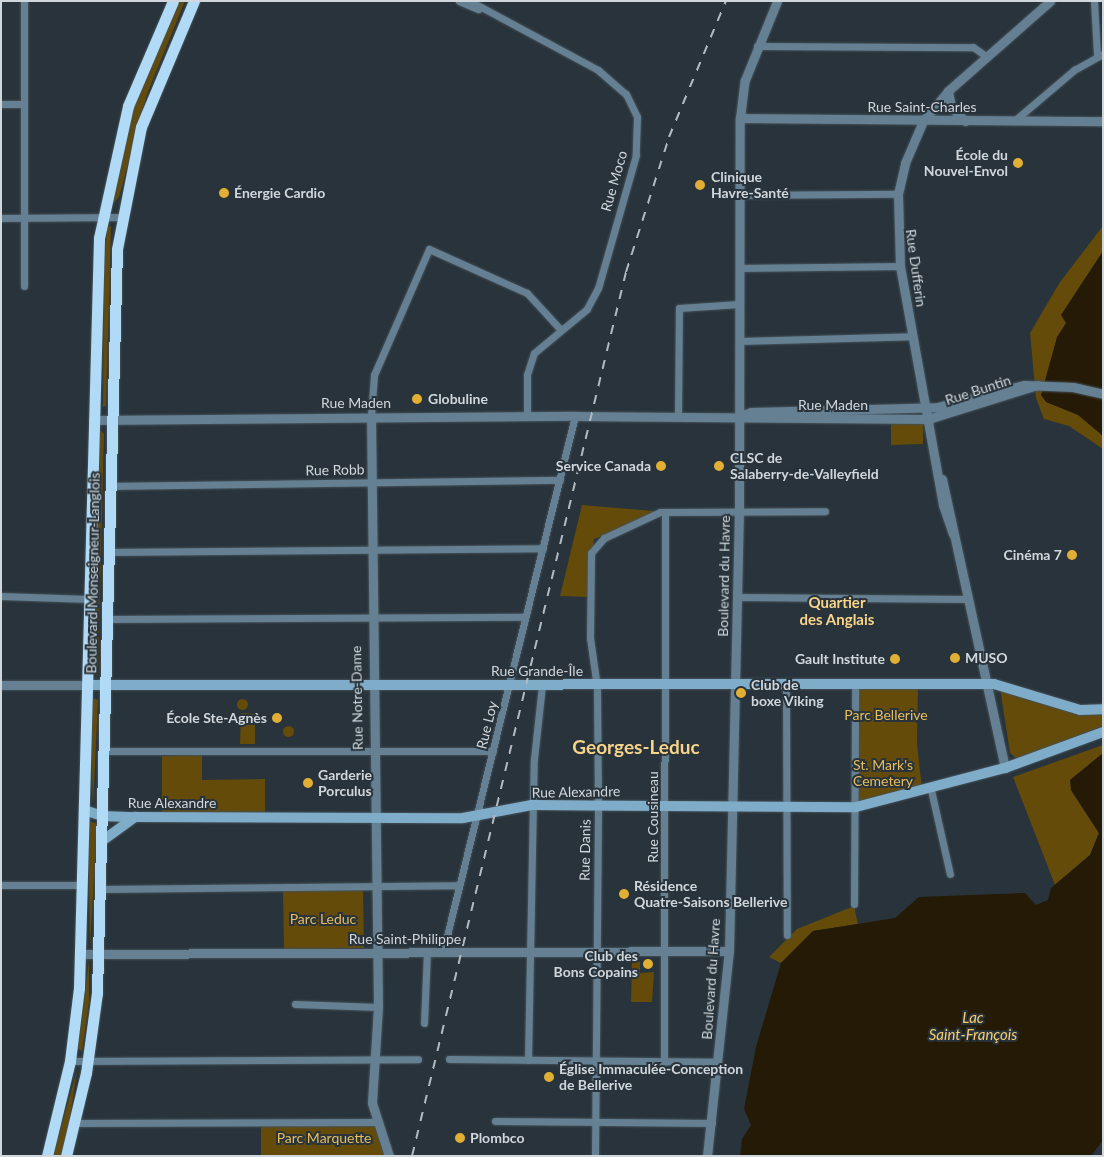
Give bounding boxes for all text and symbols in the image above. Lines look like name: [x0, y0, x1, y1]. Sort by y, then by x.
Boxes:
street label: Rue Saint-Charles: [868, 99, 976, 115]
place label: École du Nouvel-Envol: [924, 147, 1008, 180]
street label: Rue Moco: [597, 149, 631, 213]
marker: École du Nouvel-Envol: [1012, 157, 1024, 169]
place label: Clinique Havre-Santé: [711, 169, 789, 202]
marker: Clinique Havre-Santé: [693, 178, 707, 192]
place label: Énergie Cardio: [234, 185, 325, 201]
marker: Énergie Cardio: [218, 187, 230, 199]
street label: Rue Dufferin: [902, 228, 930, 308]
street label: Rue Buntin: [943, 371, 1013, 409]
place label: Globuline: [428, 391, 488, 407]
marker: Globuline: [410, 392, 424, 406]
street label: Rue Maden: [321, 395, 391, 411]
street label: Rue Maden: [798, 397, 868, 413]
place label: CLSC de Salaberry-de-Valleyfield: [730, 450, 879, 482]
place label: Service Canada: [556, 458, 651, 474]
marker: CLSC de Salaberry-de-Valleyfield: [712, 459, 726, 473]
marker: Service Canada: [655, 460, 667, 472]
street label: Rue Robb: [305, 461, 365, 479]
street label: Boulevard Monseigneur-Langlois: [83, 472, 103, 674]
street label: Boulevard du Havre: [715, 515, 733, 637]
place label: Cinéma 7: [1003, 547, 1062, 563]
marker: Cinéma 7: [1066, 549, 1078, 561]
district label: Quartier des Anglais: [799, 593, 875, 628]
street label: Rue Notre-Dame: [348, 646, 366, 750]
place label: MUSO: [965, 650, 1008, 666]
place label: Gault Institute: [795, 651, 885, 667]
marker: MUSO: [949, 652, 961, 664]
marker: Gault Institute: [889, 653, 901, 665]
street label: Rue Grande-Île: [491, 663, 583, 679]
place label: Club de boxe Viking: [751, 677, 824, 710]
marker: Club de boxe Viking: [735, 687, 747, 699]
street label: Rue Loy: [473, 699, 501, 751]
park label: Parc Bellerive: [844, 707, 928, 723]
place label: École Ste-Agnès: [166, 710, 267, 726]
marker: École Ste-Agnès: [271, 712, 283, 724]
district label: Georges-Leduc: [572, 736, 700, 758]
park label: St. Mark's Cemetery: [853, 757, 913, 790]
place label: Garderie Porculus: [318, 767, 372, 800]
street label: Rue Cousineau: [645, 771, 661, 863]
marker: Garderie Porculus: [302, 777, 314, 789]
street label: Rue Alexandre: [531, 783, 621, 801]
street label: Rue Alexandre: [127, 795, 217, 811]
street label: Rue Danis: [576, 819, 594, 881]
place label: Résidence Quatre-Saisons Bellerive: [634, 878, 787, 910]
marker: Résidence Quatre-Saisons Bellerive: [618, 888, 630, 900]
park label: Parc Leduc: [290, 911, 356, 927]
street label: Boulevard du Havre: [698, 918, 724, 1040]
street label: Rue Saint-Philippe: [349, 931, 461, 947]
place label: Club des Bons Copains: [554, 948, 638, 980]
marker: Club des Bons Copains: [642, 958, 654, 970]
water label: Lac Saint-François: [929, 1008, 1017, 1043]
place label: Église Immaculée-Conception de Bellerive: [559, 1061, 743, 1094]
marker: Église Immaculée-Conception de Bellerive: [543, 1071, 555, 1083]
park label: Parc Marquette: [277, 1130, 371, 1146]
place label: Plombco: [470, 1130, 525, 1146]
marker: Plombco: [454, 1132, 466, 1144]

